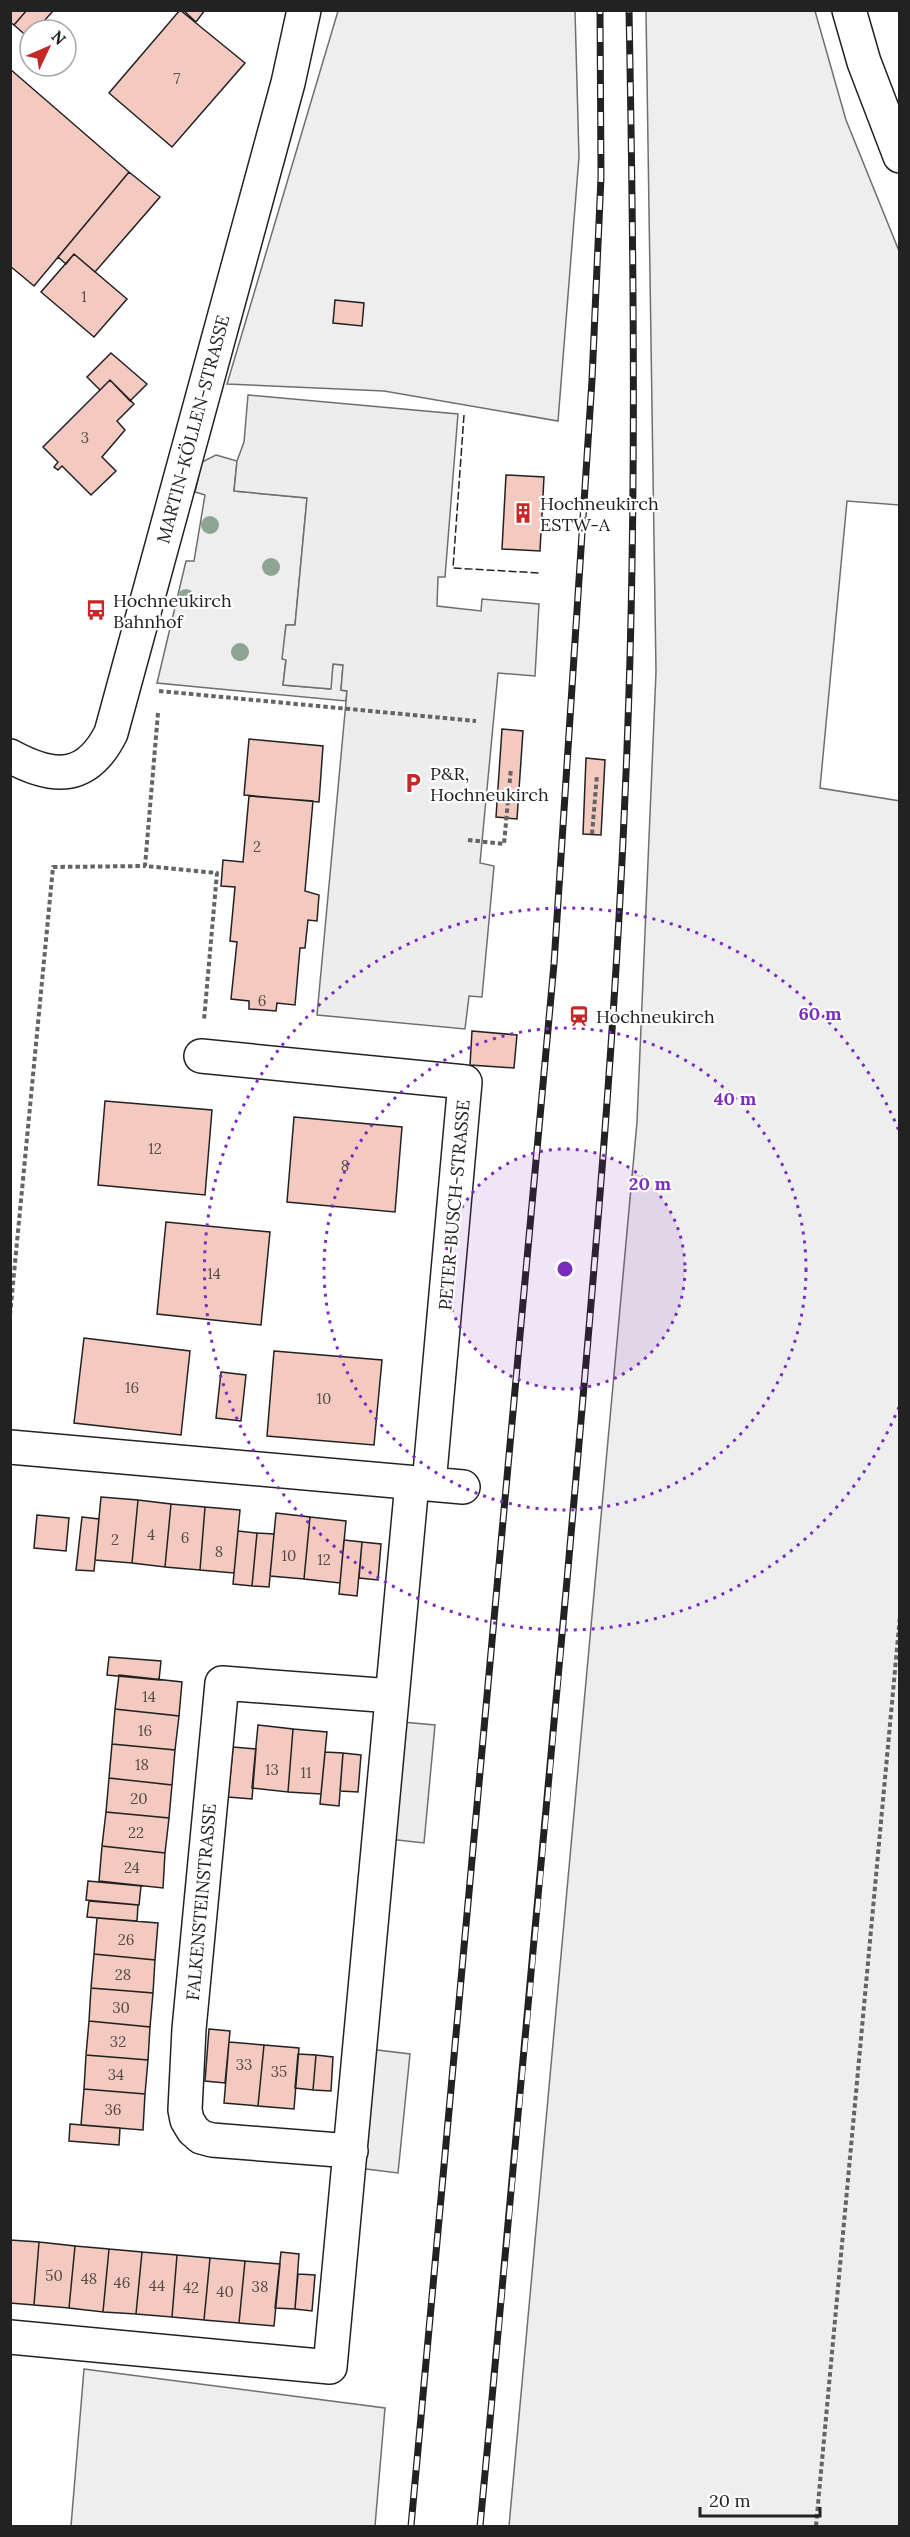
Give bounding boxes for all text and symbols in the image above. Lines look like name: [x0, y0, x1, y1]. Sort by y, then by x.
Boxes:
north arrow: [18, 18, 78, 78]
text: N: [47, 26, 70, 49]
house number: 7: [174, 69, 181, 88]
house number: 1: [81, 287, 87, 306]
street label: MARTIN-KÖLLEN-STRASSE: [151, 312, 235, 546]
house number: 3: [81, 428, 89, 447]
place label: Hochneukirch ESTW-A: [540, 492, 659, 536]
building icon: Hochneukirch ESTW-A: [511, 501, 535, 525]
place label: Hochneukirch Bahnhof: [113, 589, 232, 633]
bus stop icon: Hochneukirch Bahnhof: [84, 598, 108, 622]
place label: P&R, Hochneukirch: [430, 762, 549, 806]
parking icon: P&R, Hochneukirch: [401, 771, 425, 795]
house number: 2: [253, 837, 261, 856]
house number: 6: [258, 991, 266, 1010]
text: 60 m: [798, 1002, 842, 1025]
station icon: Hochneukirch: [567, 1004, 591, 1028]
place label: Hochneukirch: [596, 1005, 715, 1028]
text: 40 m: [714, 1087, 757, 1110]
street label: PETER-BUSCH-STRASSE: [433, 1099, 475, 1311]
house number: 12: [148, 1139, 162, 1158]
house number: 8: [341, 1156, 349, 1175]
text: 20 m: [629, 1172, 672, 1195]
centre of rings: [555, 1259, 575, 1279]
house number: 14: [207, 1264, 221, 1283]
house number: 16: [125, 1378, 139, 1397]
house number: 10: [317, 1389, 331, 1408]
house number: 4: [147, 1525, 155, 1544]
house number: 6: [181, 1528, 189, 1547]
house number: 2: [111, 1530, 119, 1549]
house number: 8: [215, 1542, 223, 1561]
house number: 10: [282, 1546, 296, 1565]
house number: 12: [317, 1550, 331, 1569]
house number: 14: [142, 1687, 156, 1706]
house number: 16: [138, 1721, 152, 1740]
house number: 18: [135, 1755, 149, 1774]
house number: 13: [265, 1760, 279, 1779]
house number: 11: [301, 1763, 311, 1782]
house number: 20: [130, 1789, 148, 1808]
street label: FALKENSTEINSTRASSE: [181, 1803, 221, 2001]
house number: 22: [128, 1823, 144, 1842]
house number: 24: [124, 1858, 140, 1877]
house number: 26: [118, 1930, 134, 1949]
house number: 28: [115, 1965, 131, 1984]
house number: 30: [112, 1998, 130, 2017]
house number: 32: [110, 2032, 126, 2051]
house number: 33: [236, 2055, 252, 2074]
house number: 35: [271, 2062, 287, 2081]
house number: 34: [108, 2065, 124, 2084]
house number: 36: [104, 2100, 122, 2119]
house number: 50: [45, 2266, 63, 2285]
house number: 48: [81, 2269, 97, 2288]
house number: 46: [114, 2273, 130, 2292]
house number: 44: [149, 2276, 165, 2295]
house number: 38: [252, 2277, 268, 2296]
house number: 42: [183, 2278, 199, 2297]
house number: 40: [216, 2282, 234, 2301]
scale bar: [700, 2480, 820, 2518]
text: 20 m: [709, 2489, 751, 2512]

